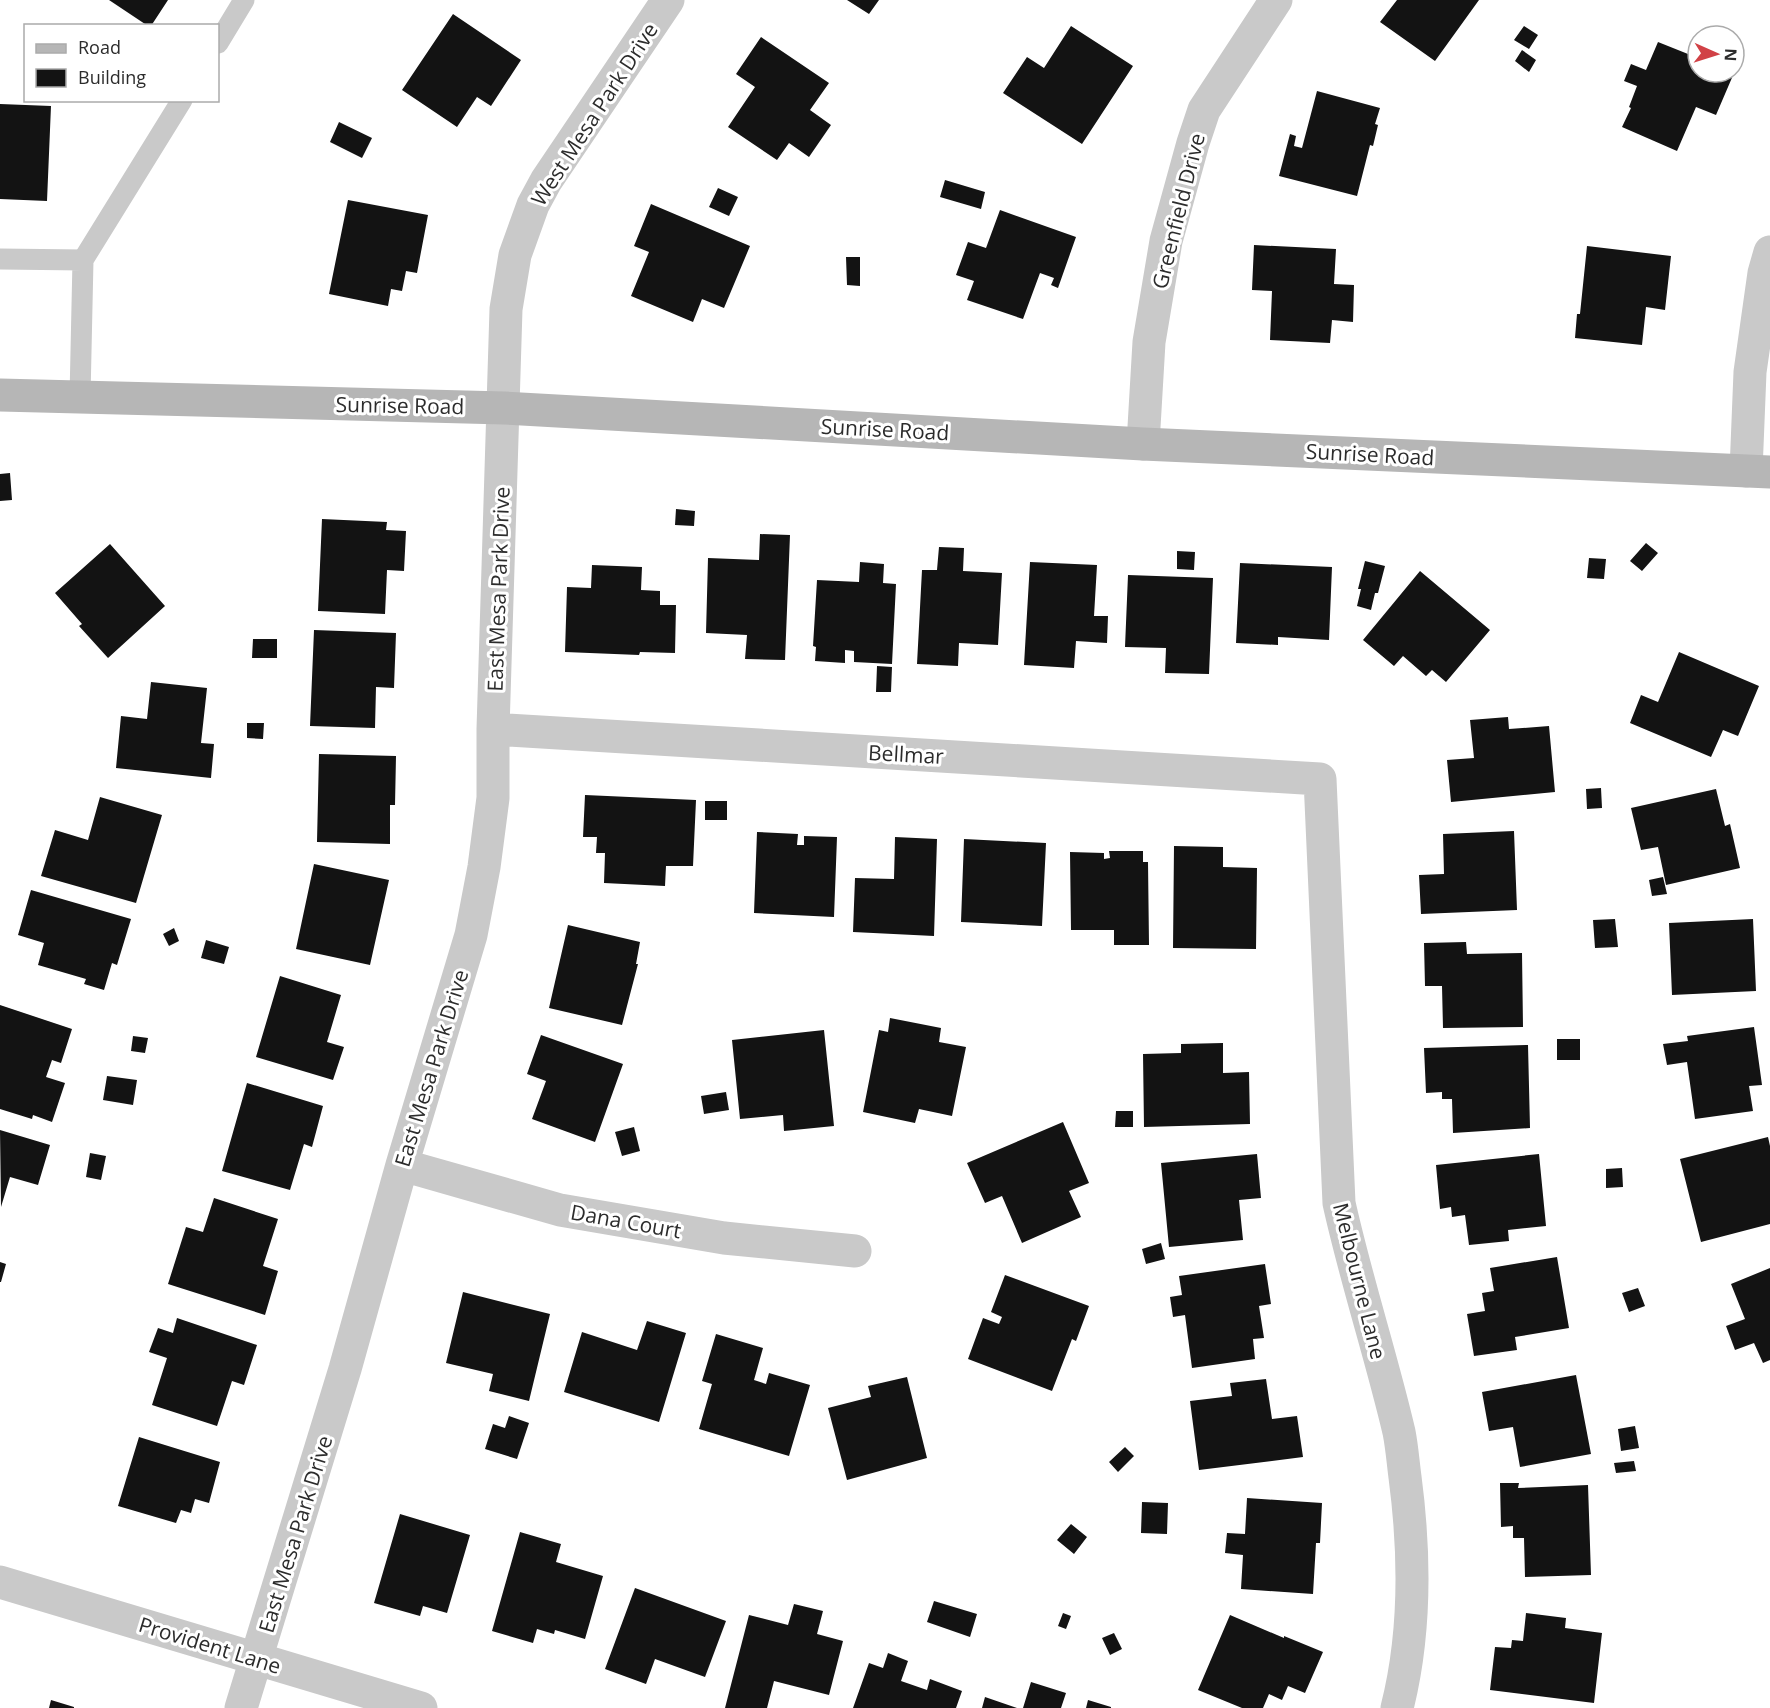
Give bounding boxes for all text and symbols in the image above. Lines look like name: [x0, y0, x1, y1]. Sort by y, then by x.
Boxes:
street label: West Mesa Park Drive: [524, 17, 664, 211]
legend: [24, 24, 219, 102]
north arrow: [1686, 24, 1746, 84]
text: Road: [78, 35, 121, 59]
text: N: [1720, 48, 1742, 62]
text: Building: [78, 65, 146, 89]
street label: Greenfield Drive: [1145, 130, 1211, 292]
street label: Sunrise Road: [335, 390, 465, 420]
street label: Sunrise Road: [820, 412, 950, 446]
street label: Sunrise Road: [1305, 437, 1435, 471]
street label: East Mesa Park Drive: [480, 486, 516, 692]
street label: Bellmar: [867, 738, 945, 770]
street label: East Mesa Park Drive: [388, 966, 474, 1170]
street label: Dana Court: [569, 1198, 683, 1244]
street label: Melbourne Lane: [1327, 1200, 1393, 1362]
street label: East Mesa Park Drive: [252, 1432, 338, 1636]
street label: Provident Lane: [135, 1610, 285, 1680]

